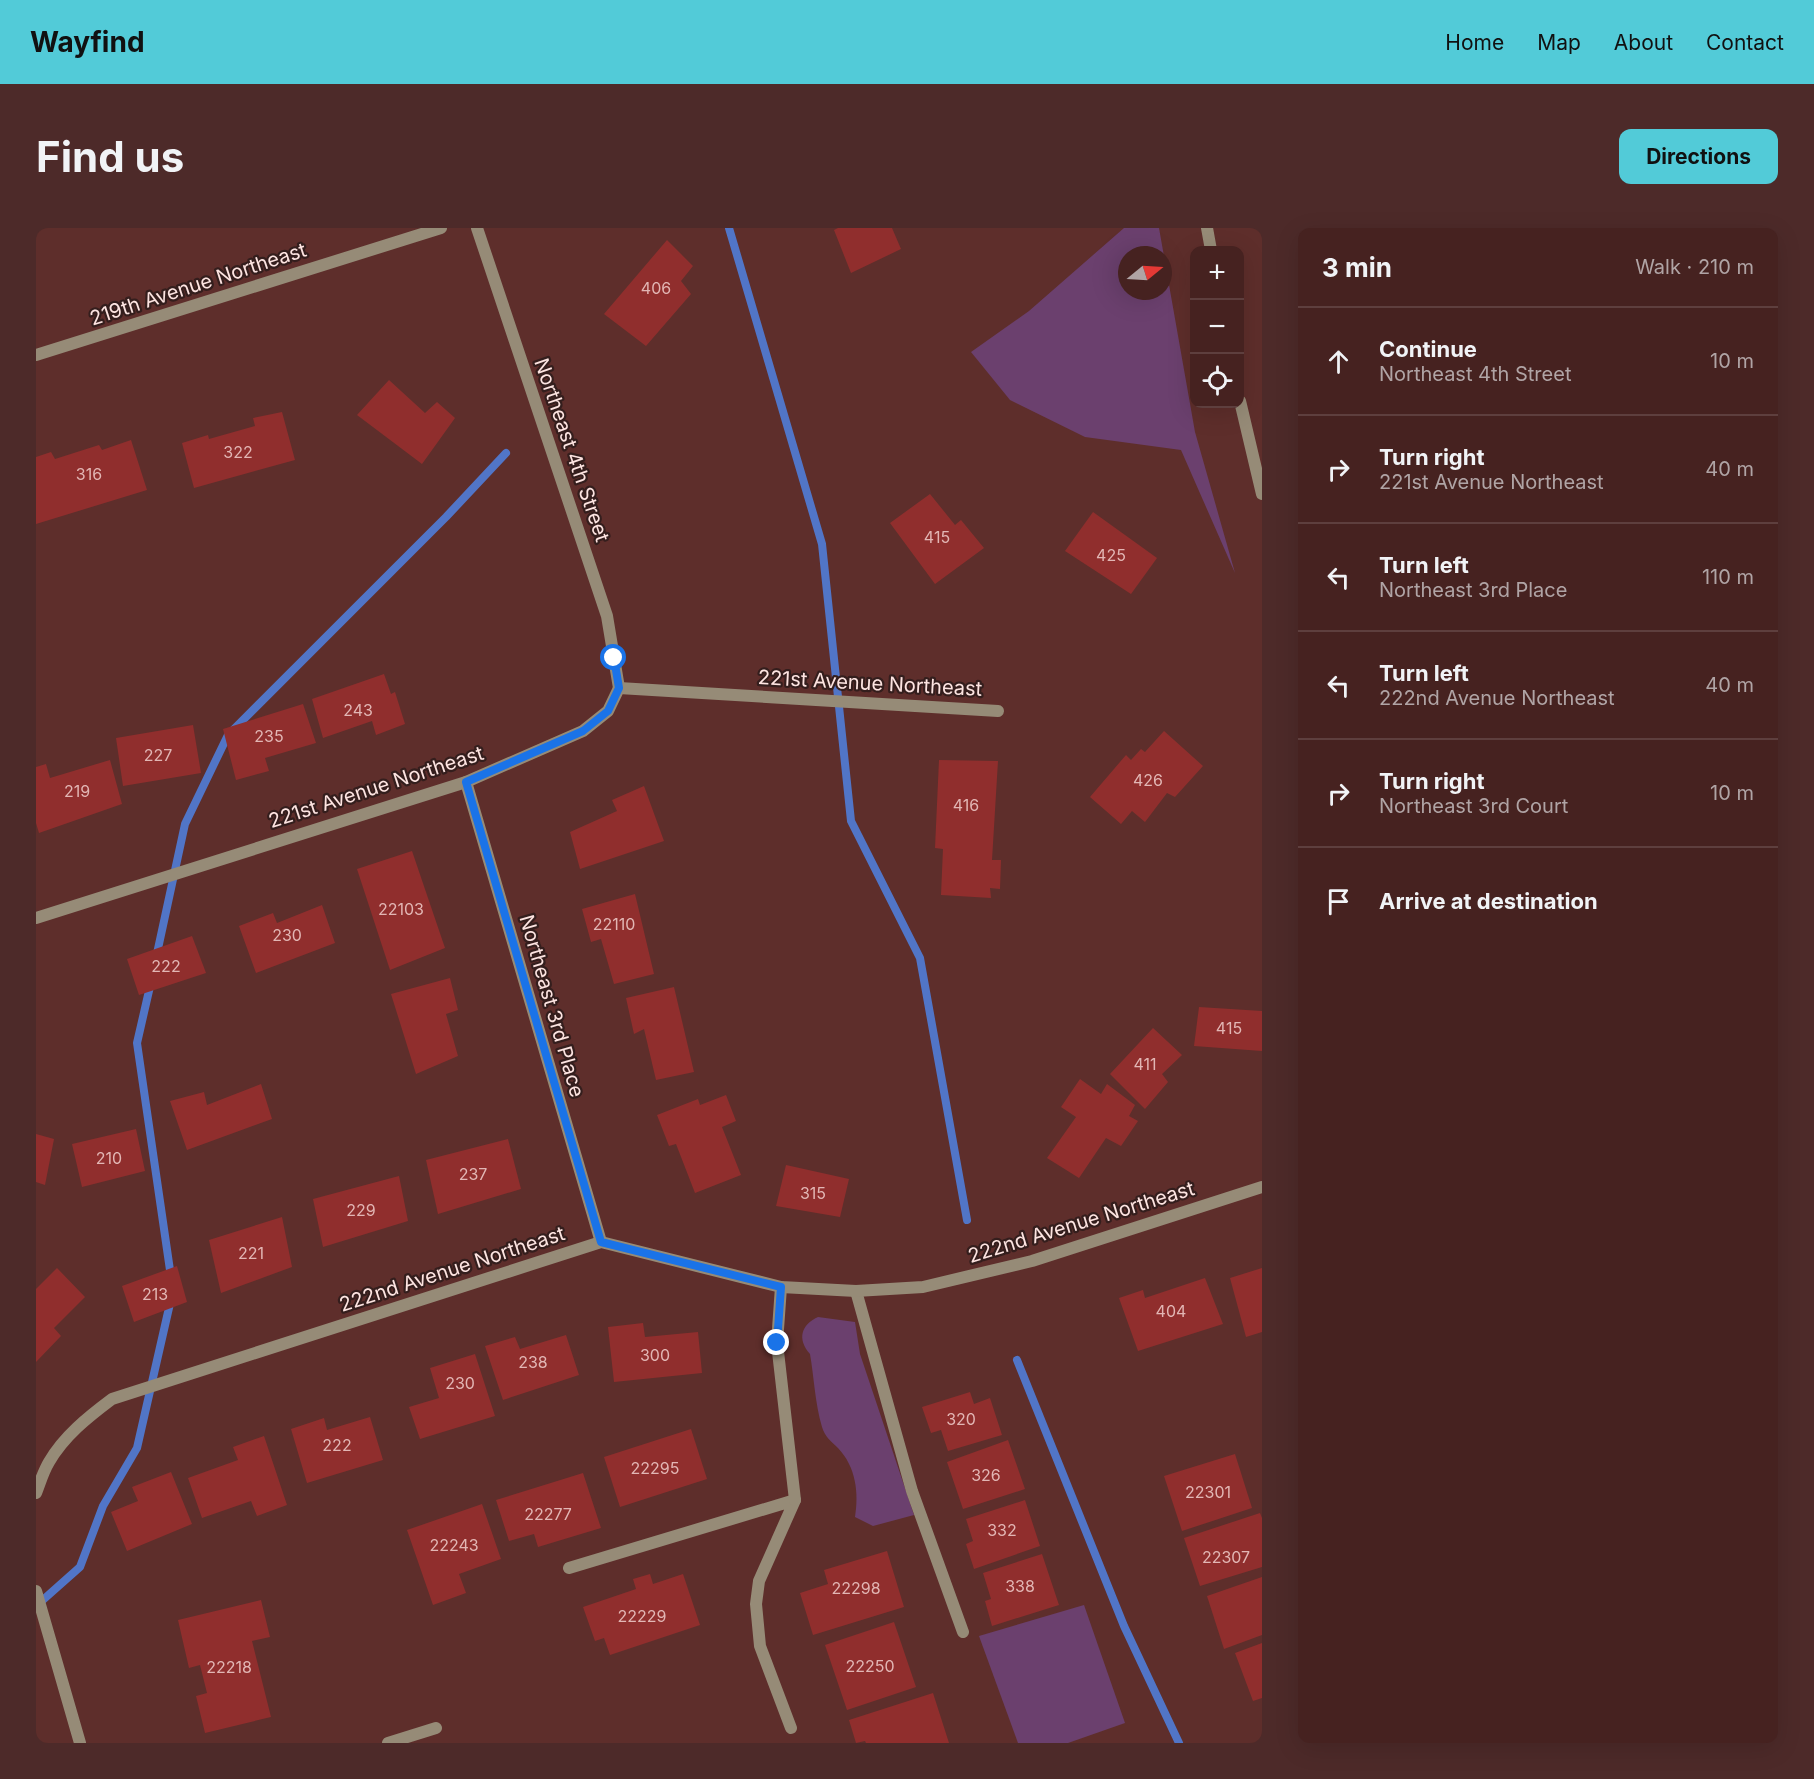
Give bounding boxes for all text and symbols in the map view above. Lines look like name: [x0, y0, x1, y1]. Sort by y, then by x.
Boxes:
text: Wayfind: [30, 25, 145, 59]
text: Home: [1445, 30, 1504, 55]
text: Map: [1537, 30, 1581, 55]
text: About: [1614, 30, 1673, 55]
text: Contact: [1706, 30, 1784, 55]
button: Directions: [1619, 129, 1778, 184]
text: Find us: [36, 131, 184, 182]
street label: 219th Avenue Northeast: [87, 237, 310, 330]
north arrow: [1118, 246, 1172, 300]
map controls: [1190, 246, 1244, 408]
button: +: [1190, 246, 1244, 300]
text: 3 min: [1322, 252, 1392, 283]
text: Walk · 210 m: [1635, 255, 1754, 279]
house number: 406: [641, 278, 671, 298]
button: −: [1190, 300, 1244, 354]
text: Continue: [1379, 336, 1477, 362]
icon: ahead: [1322, 345, 1355, 378]
text: 10 m: [1710, 349, 1754, 373]
button: locate: [1190, 354, 1244, 408]
street label: Northeast 4th Street: [529, 355, 615, 545]
text: Northeast 4th Street: [1379, 362, 1571, 386]
house number: 322: [223, 442, 253, 462]
text: Turn right: [1379, 444, 1485, 470]
icon: right: [1322, 453, 1355, 486]
text: 40 m: [1705, 457, 1754, 481]
house number: 316: [76, 464, 102, 484]
text: 221st Avenue Northeast: [1379, 470, 1604, 494]
house number: 415: [924, 527, 950, 547]
house number: 425: [1096, 545, 1126, 565]
text: Turn left: [1379, 552, 1469, 578]
icon: left: [1322, 561, 1355, 594]
text: 110 m: [1702, 565, 1754, 589]
text: Northeast 3rd Place: [1379, 578, 1567, 602]
route start: [600, 644, 626, 670]
text: Turn left: [1379, 660, 1469, 686]
street label: 221st Avenue Northeast: [757, 665, 983, 701]
icon: left: [1322, 669, 1355, 702]
text: 40 m: [1705, 673, 1754, 697]
text: 222nd Avenue Northeast: [1379, 686, 1615, 710]
house number: 243: [343, 700, 373, 720]
house number: 235: [254, 726, 284, 746]
street label: 221st Avenue Northeast: [265, 741, 487, 833]
house number: 227: [144, 745, 172, 765]
text: Turn right: [1379, 768, 1485, 794]
house number: 426: [1133, 770, 1163, 790]
icon: right: [1322, 777, 1355, 810]
house number: 219: [64, 781, 90, 801]
text: 10 m: [1710, 781, 1754, 805]
text: Northeast 3rd Court: [1379, 794, 1568, 818]
house number: 416: [953, 795, 979, 815]
icon: arrive: [1322, 885, 1355, 918]
text: Arrive at destination: [1379, 888, 1598, 914]
house number: 22103: [378, 899, 424, 919]
street label: Northeast 3rd Place: [514, 912, 590, 1100]
house number: 22110: [593, 914, 635, 934]
house number: 230: [272, 925, 302, 945]
house number: 222: [151, 956, 181, 976]
house number: 415: [1216, 1018, 1242, 1038]
house number: 411: [1133, 1054, 1157, 1074]
house number: 210: [96, 1148, 122, 1168]
house number: 237: [459, 1164, 487, 1184]
street label: 222nd Avenue Northeast: [965, 1176, 1198, 1268]
house number: 315: [800, 1183, 826, 1203]
house number: 229: [346, 1200, 376, 1220]
street label: 222nd Avenue Northeast: [336, 1221, 568, 1317]
house number: 221: [238, 1243, 264, 1263]
house number: 213: [142, 1284, 168, 1304]
house number: 404: [1156, 1301, 1186, 1321]
route end: [763, 1329, 789, 1355]
house number: 300: [640, 1345, 670, 1365]
house number: 238: [518, 1352, 548, 1372]
house number: 230: [445, 1373, 475, 1393]
house number: 320: [946, 1409, 976, 1429]
house number: 222: [322, 1435, 352, 1455]
house number: 22295: [631, 1458, 679, 1478]
house number: 326: [971, 1465, 1001, 1485]
house number: 22301: [1185, 1482, 1231, 1502]
house number: 22277: [524, 1504, 572, 1524]
house number: 332: [987, 1520, 1017, 1540]
house number: 22243: [429, 1535, 479, 1555]
house number: 22307: [1202, 1547, 1250, 1567]
house number: 338: [1005, 1576, 1035, 1596]
house number: 22298: [831, 1578, 881, 1598]
house number: 22229: [618, 1606, 666, 1626]
house number: 22250: [845, 1656, 895, 1676]
house number: 22218: [206, 1657, 252, 1677]

